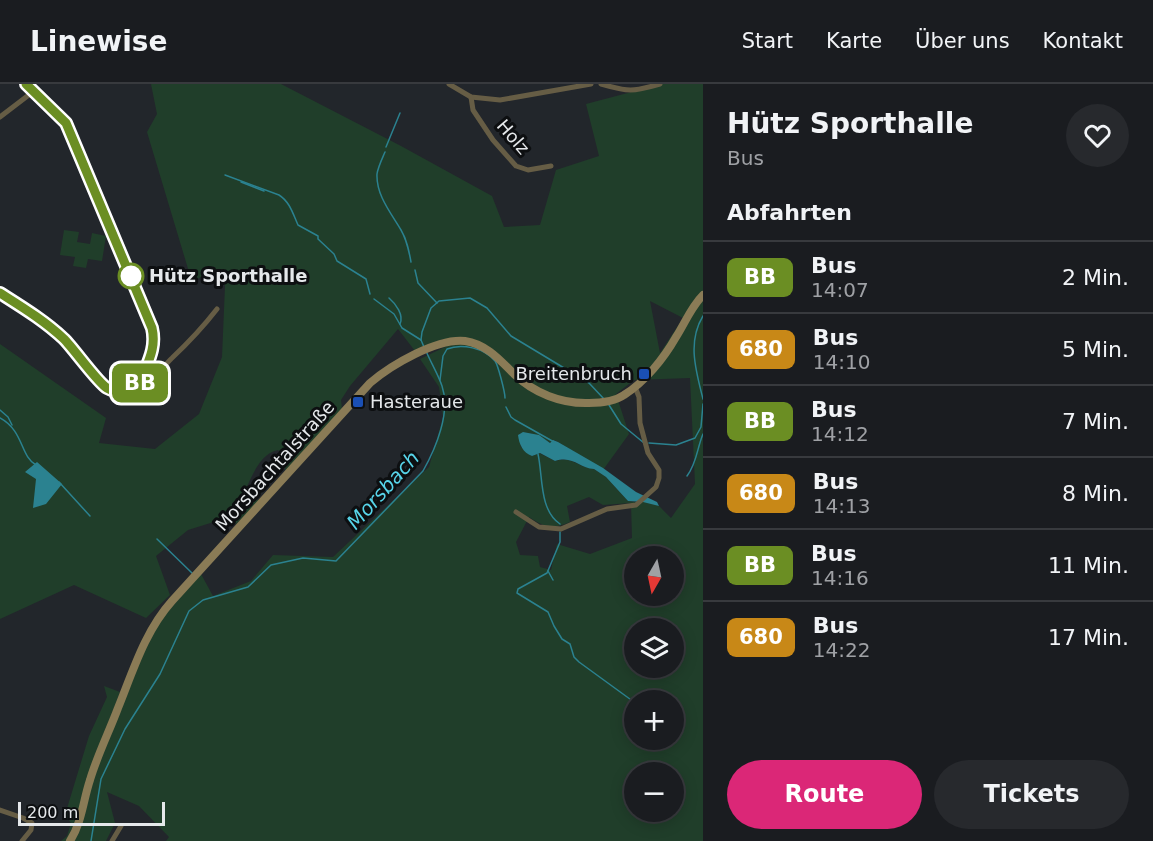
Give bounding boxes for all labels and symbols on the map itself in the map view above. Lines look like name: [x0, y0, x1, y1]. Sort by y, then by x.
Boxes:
street label: Holz: [493, 115, 534, 158]
marker: Hütz Sporthalle: [118, 263, 144, 289]
place label: Hütz Sporthalle: [149, 265, 307, 286]
place label: Breitenbruch: [515, 363, 632, 384]
line badge: BB: [113, 364, 167, 402]
marker: Breitenbruch: [637, 367, 651, 381]
place label: Hasteraue: [370, 391, 463, 412]
marker: Hasteraue: [351, 395, 365, 409]
street label: Morsbachtalstraße: [211, 396, 338, 535]
water label: Morsbach: [342, 446, 424, 534]
north arrow: [624, 546, 684, 606]
scale bar: [18, 799, 165, 826]

